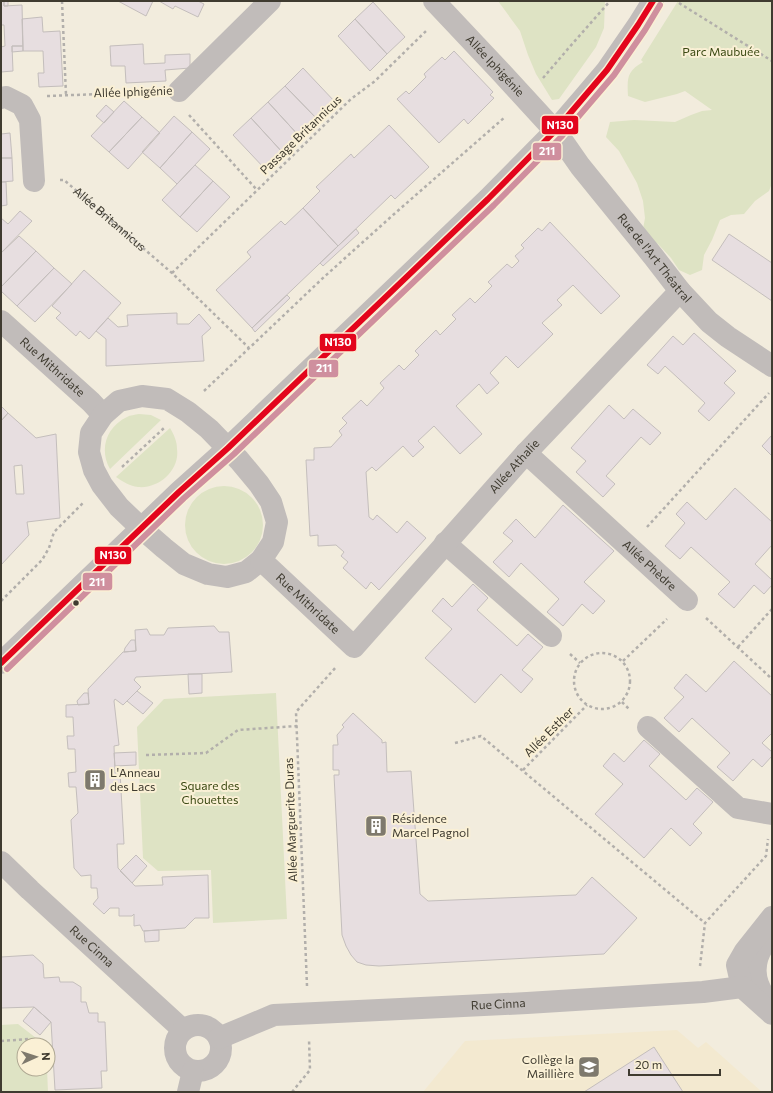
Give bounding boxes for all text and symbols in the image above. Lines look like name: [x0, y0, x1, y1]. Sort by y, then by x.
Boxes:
street label: Allée Iphigénie: [464, 32, 528, 99]
park label: Parc Maubuée: [682, 44, 760, 58]
street label: Allée Iphigénie: [93, 83, 173, 99]
street label: Passage Britannicus: [257, 92, 344, 177]
line badge: N130: [541, 115, 579, 135]
text: N130: [547, 118, 573, 131]
line badge: 211: [532, 142, 562, 161]
text: 211: [539, 144, 555, 157]
street label: Allée Britannicus: [71, 183, 149, 253]
street label: Rue de l'Art Théatral: [615, 210, 695, 305]
line badge: N130: [319, 333, 357, 352]
street label: Rue Mithridate: [18, 334, 88, 399]
text: N130: [325, 335, 351, 348]
line badge: 211: [308, 359, 339, 378]
text: 211: [316, 361, 332, 374]
street label: Allée Athalie: [486, 436, 542, 496]
street label: Allée Phèdre: [620, 537, 680, 593]
line badge: N130: [94, 546, 132, 565]
text: N130: [100, 548, 126, 561]
street label: Rue Mithridate: [274, 570, 343, 636]
line badge: 211: [82, 572, 113, 591]
text: 211: [89, 575, 105, 588]
unlabelled marker: [71, 598, 81, 608]
street label: Allée Esther: [520, 703, 576, 759]
street label: Allée Marguerite Duras: [281, 758, 299, 883]
place label: L'Anneau des Lacs: [110, 765, 160, 793]
building icon: L'Anneau des Lacs: [82, 767, 108, 793]
park label: Square des Chouettes: [181, 778, 239, 806]
place label: Résidence Marcel Pagnol: [392, 811, 469, 839]
building icon: Résidence Marcel Pagnol: [363, 813, 389, 839]
street label: Rue Cinna: [68, 922, 117, 969]
street label: Rue Cinna: [470, 995, 526, 1012]
north arrow: [16, 1037, 56, 1077]
scale bar: [629, 1051, 720, 1077]
text: N: [40, 1052, 53, 1061]
place label: Collège la Maillière: [522, 1052, 574, 1080]
school or university icon: Collège la Maillière: [576, 1054, 602, 1080]
text: 20 m: [635, 1057, 662, 1071]

